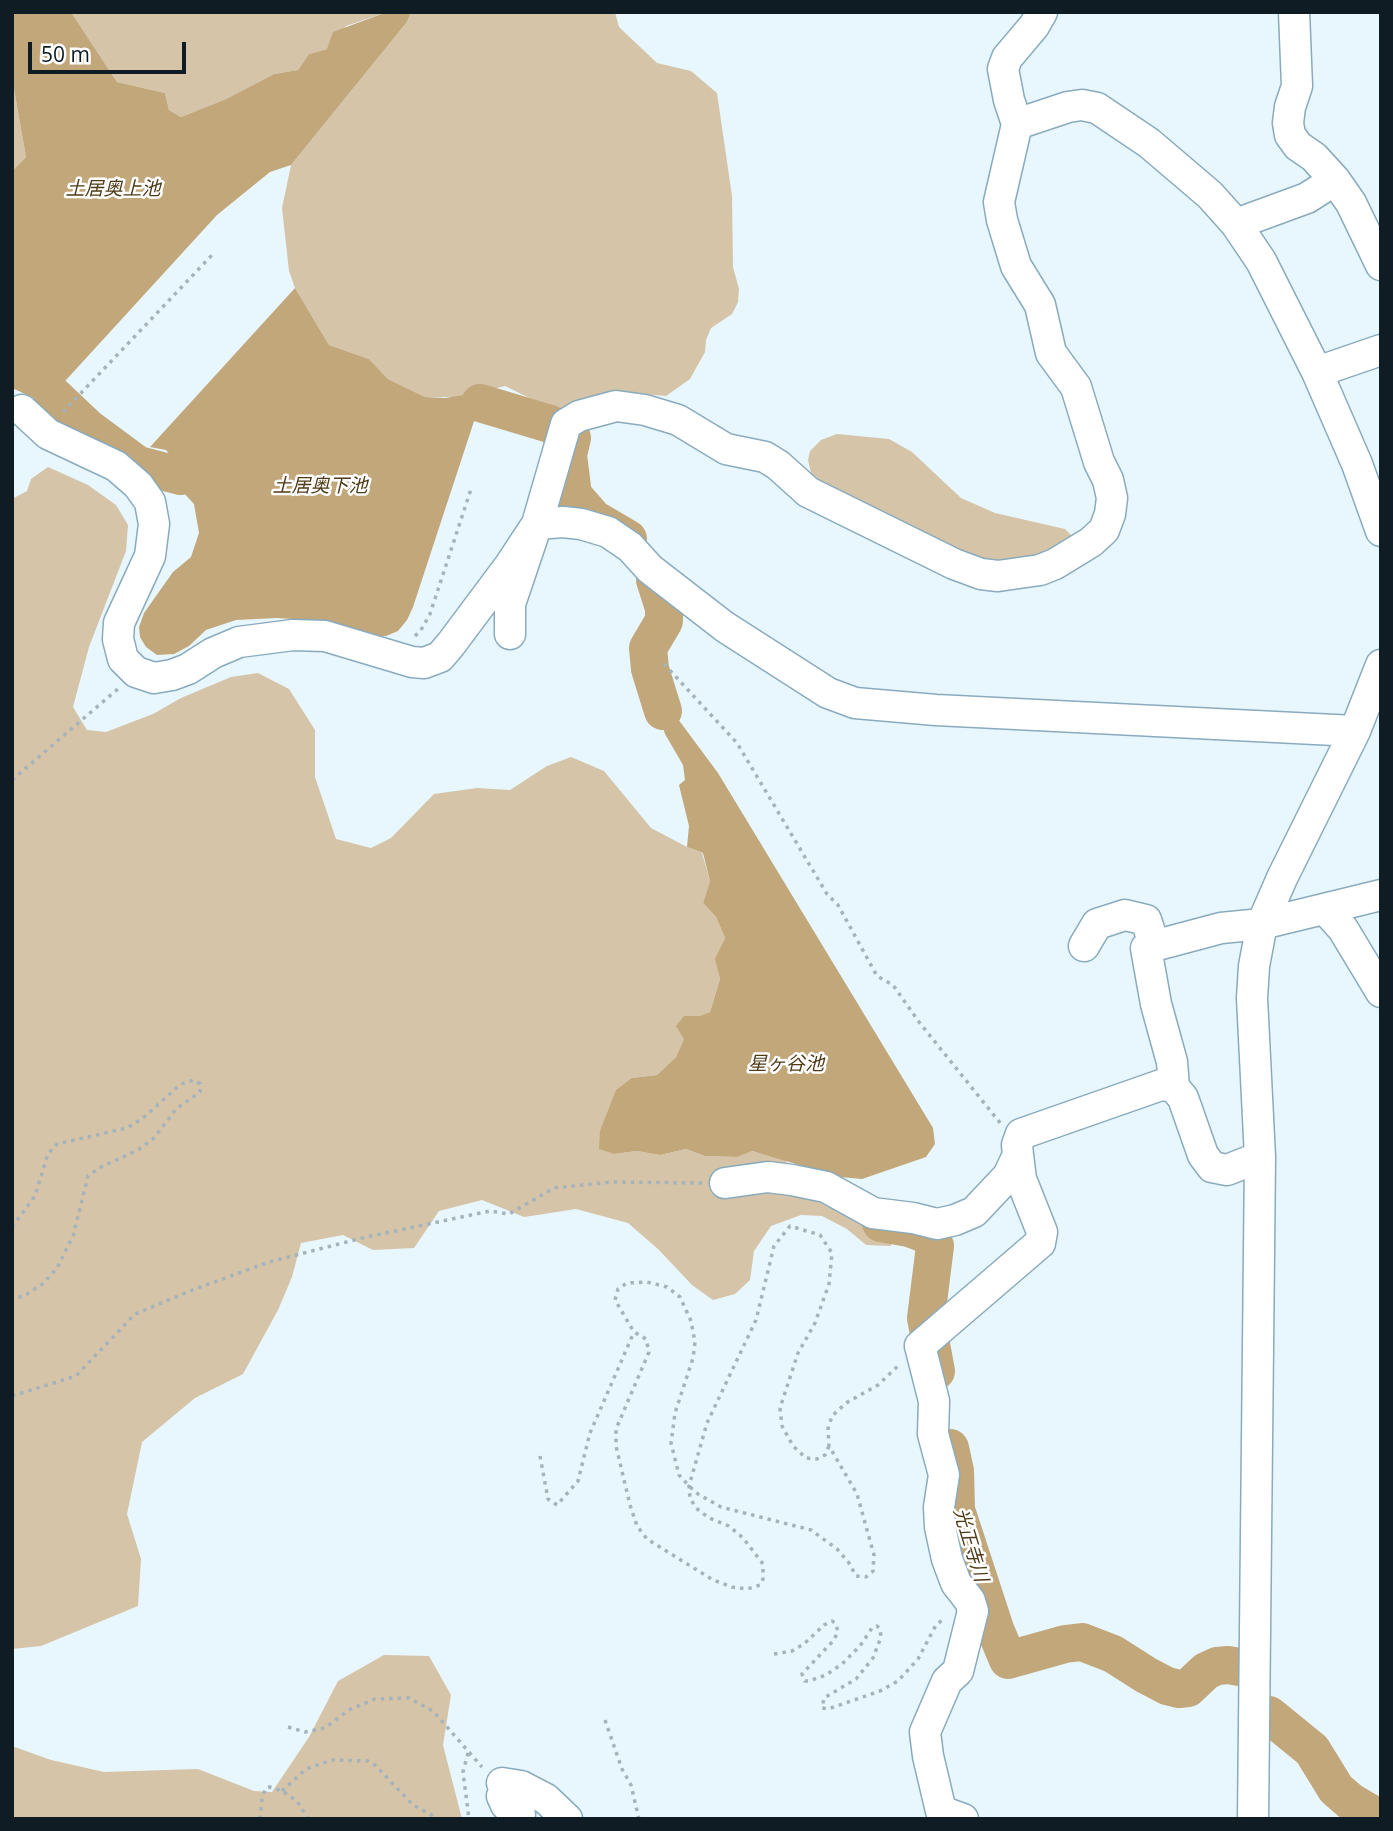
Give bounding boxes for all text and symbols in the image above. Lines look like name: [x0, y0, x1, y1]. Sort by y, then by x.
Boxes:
scale bar: [32, 28, 189, 72]
text: 50 m: [41, 40, 90, 68]
water label: 土居奥上池: [66, 179, 160, 201]
water label: 土居奥下池: [273, 476, 367, 498]
water label: 星ヶ谷池: [748, 1054, 824, 1076]
water label: 光正寺川: [948, 1505, 992, 1585]

